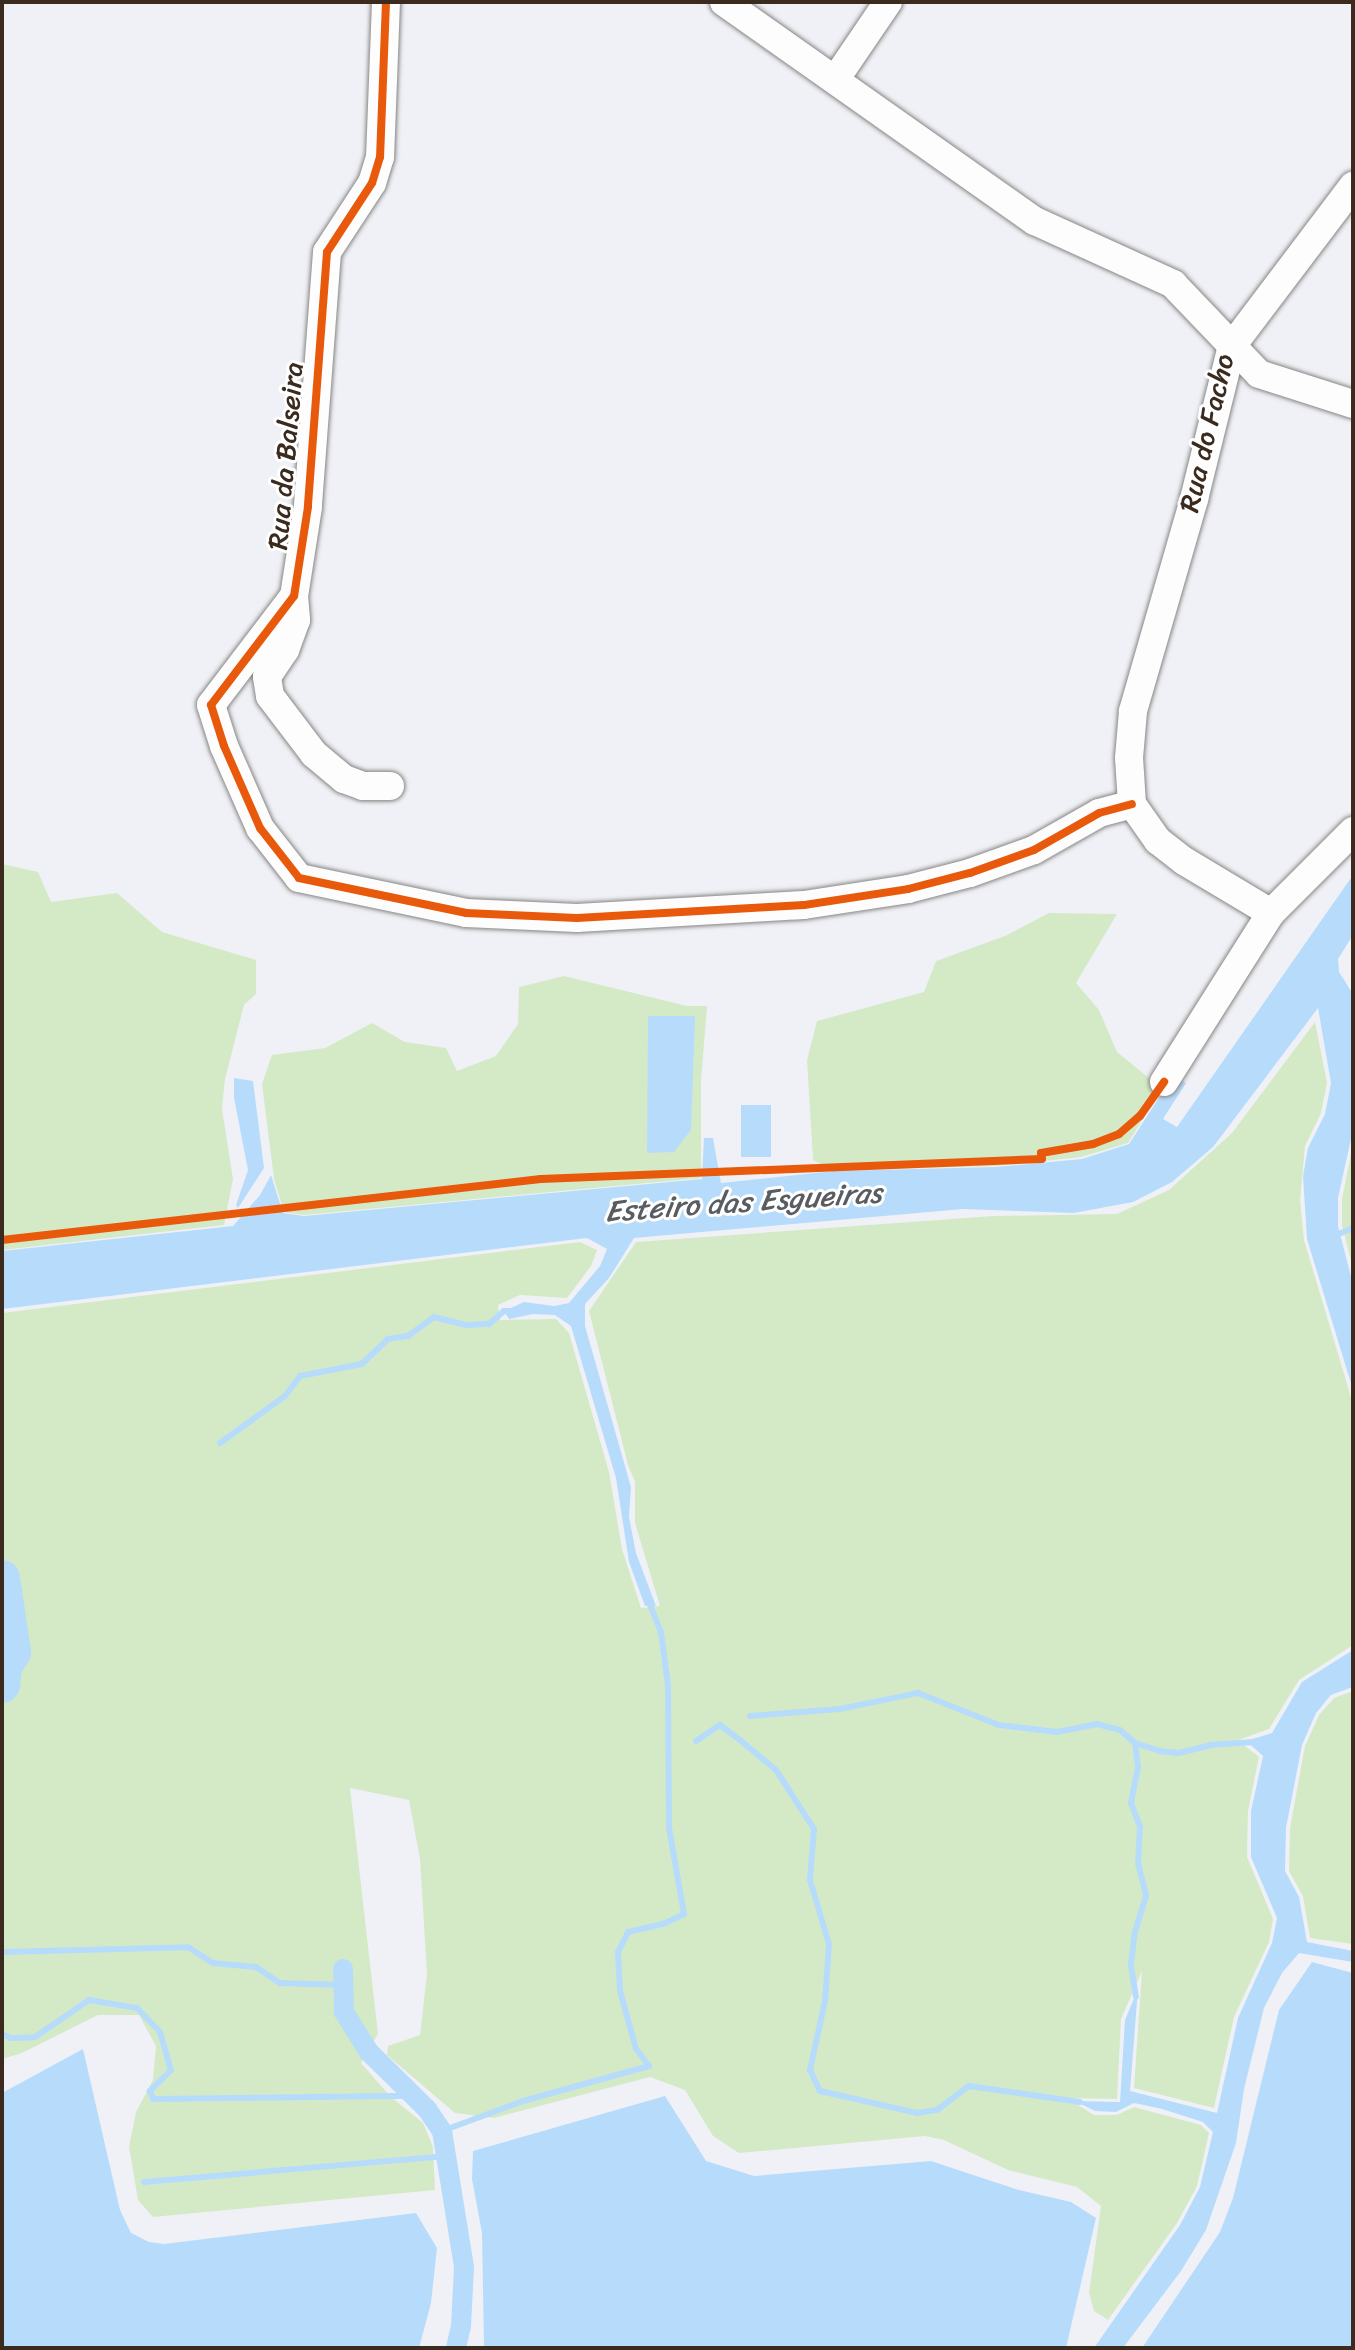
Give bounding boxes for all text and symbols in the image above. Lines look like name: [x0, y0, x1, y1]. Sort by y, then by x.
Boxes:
street label: Rua do Facho: [1172, 350, 1242, 516]
street label: Rua da Balseira: [261, 360, 311, 552]
water label: Esteiro das Esgueiras: [601, 1174, 885, 1230]

